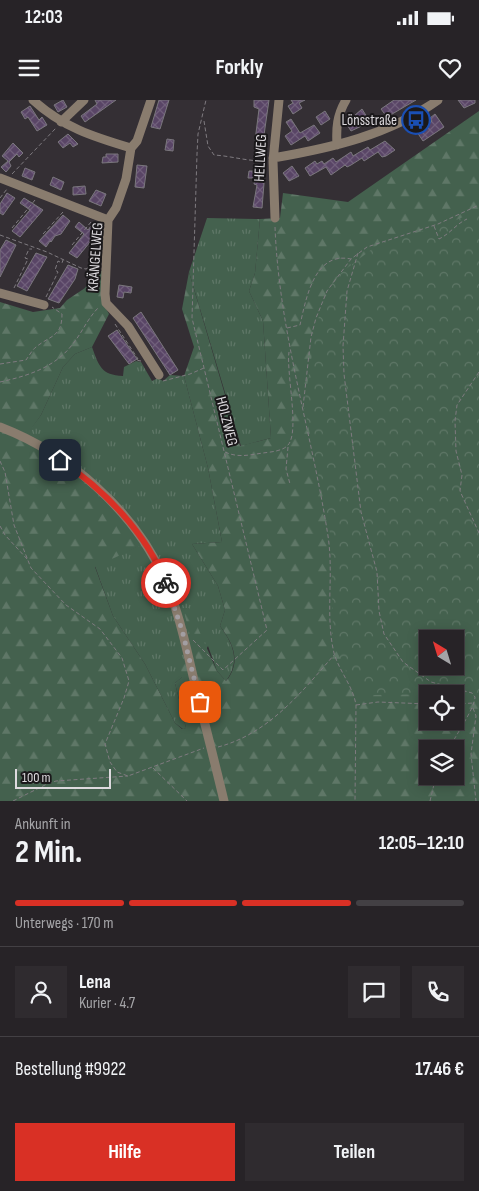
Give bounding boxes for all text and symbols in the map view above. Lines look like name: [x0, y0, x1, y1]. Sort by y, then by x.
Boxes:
text: 12:03: [25, 6, 63, 29]
icon: menu: [15, 54, 43, 82]
text: Forkly: [215, 54, 264, 81]
icon: heart: [436, 54, 464, 82]
bus stop icon: Lönsstraße: [401, 105, 431, 135]
place label: Lönsstraße: [342, 111, 397, 130]
street label: HELLWEG: [250, 134, 271, 182]
street label: KRÄNGELWEG: [84, 222, 107, 292]
street label: HOLZWEG: [211, 394, 242, 448]
pin: [39, 439, 81, 481]
icon: home: [46, 446, 74, 474]
courier: [141, 558, 191, 608]
icon: bike: [152, 569, 180, 597]
north arrow: [419, 630, 464, 675]
map controls: [419, 630, 464, 785]
pin: [179, 681, 221, 723]
button: locate: [419, 685, 464, 730]
icon: bag: [186, 688, 214, 716]
button: layers: [419, 740, 464, 785]
scale bar: [15, 766, 111, 789]
text: 100 m: [22, 769, 51, 786]
text: Ankunft in: [15, 815, 71, 834]
text: 12:05–12:10: [379, 832, 464, 855]
text: 2 Min.: [15, 833, 82, 872]
text: Unterwegs · 170 m: [15, 914, 114, 933]
button: person: [15, 966, 67, 1018]
button: chat: [348, 966, 400, 1018]
button: phone: [412, 966, 464, 1018]
text: Lena: [79, 971, 111, 994]
text: Kurier · 4.7: [79, 994, 135, 1013]
text: Bestellung #9922: [15, 1058, 126, 1081]
text: 17.46 €: [415, 1058, 464, 1081]
button: Hilfe: [15, 1123, 235, 1181]
button: Teilen: [245, 1123, 464, 1181]

